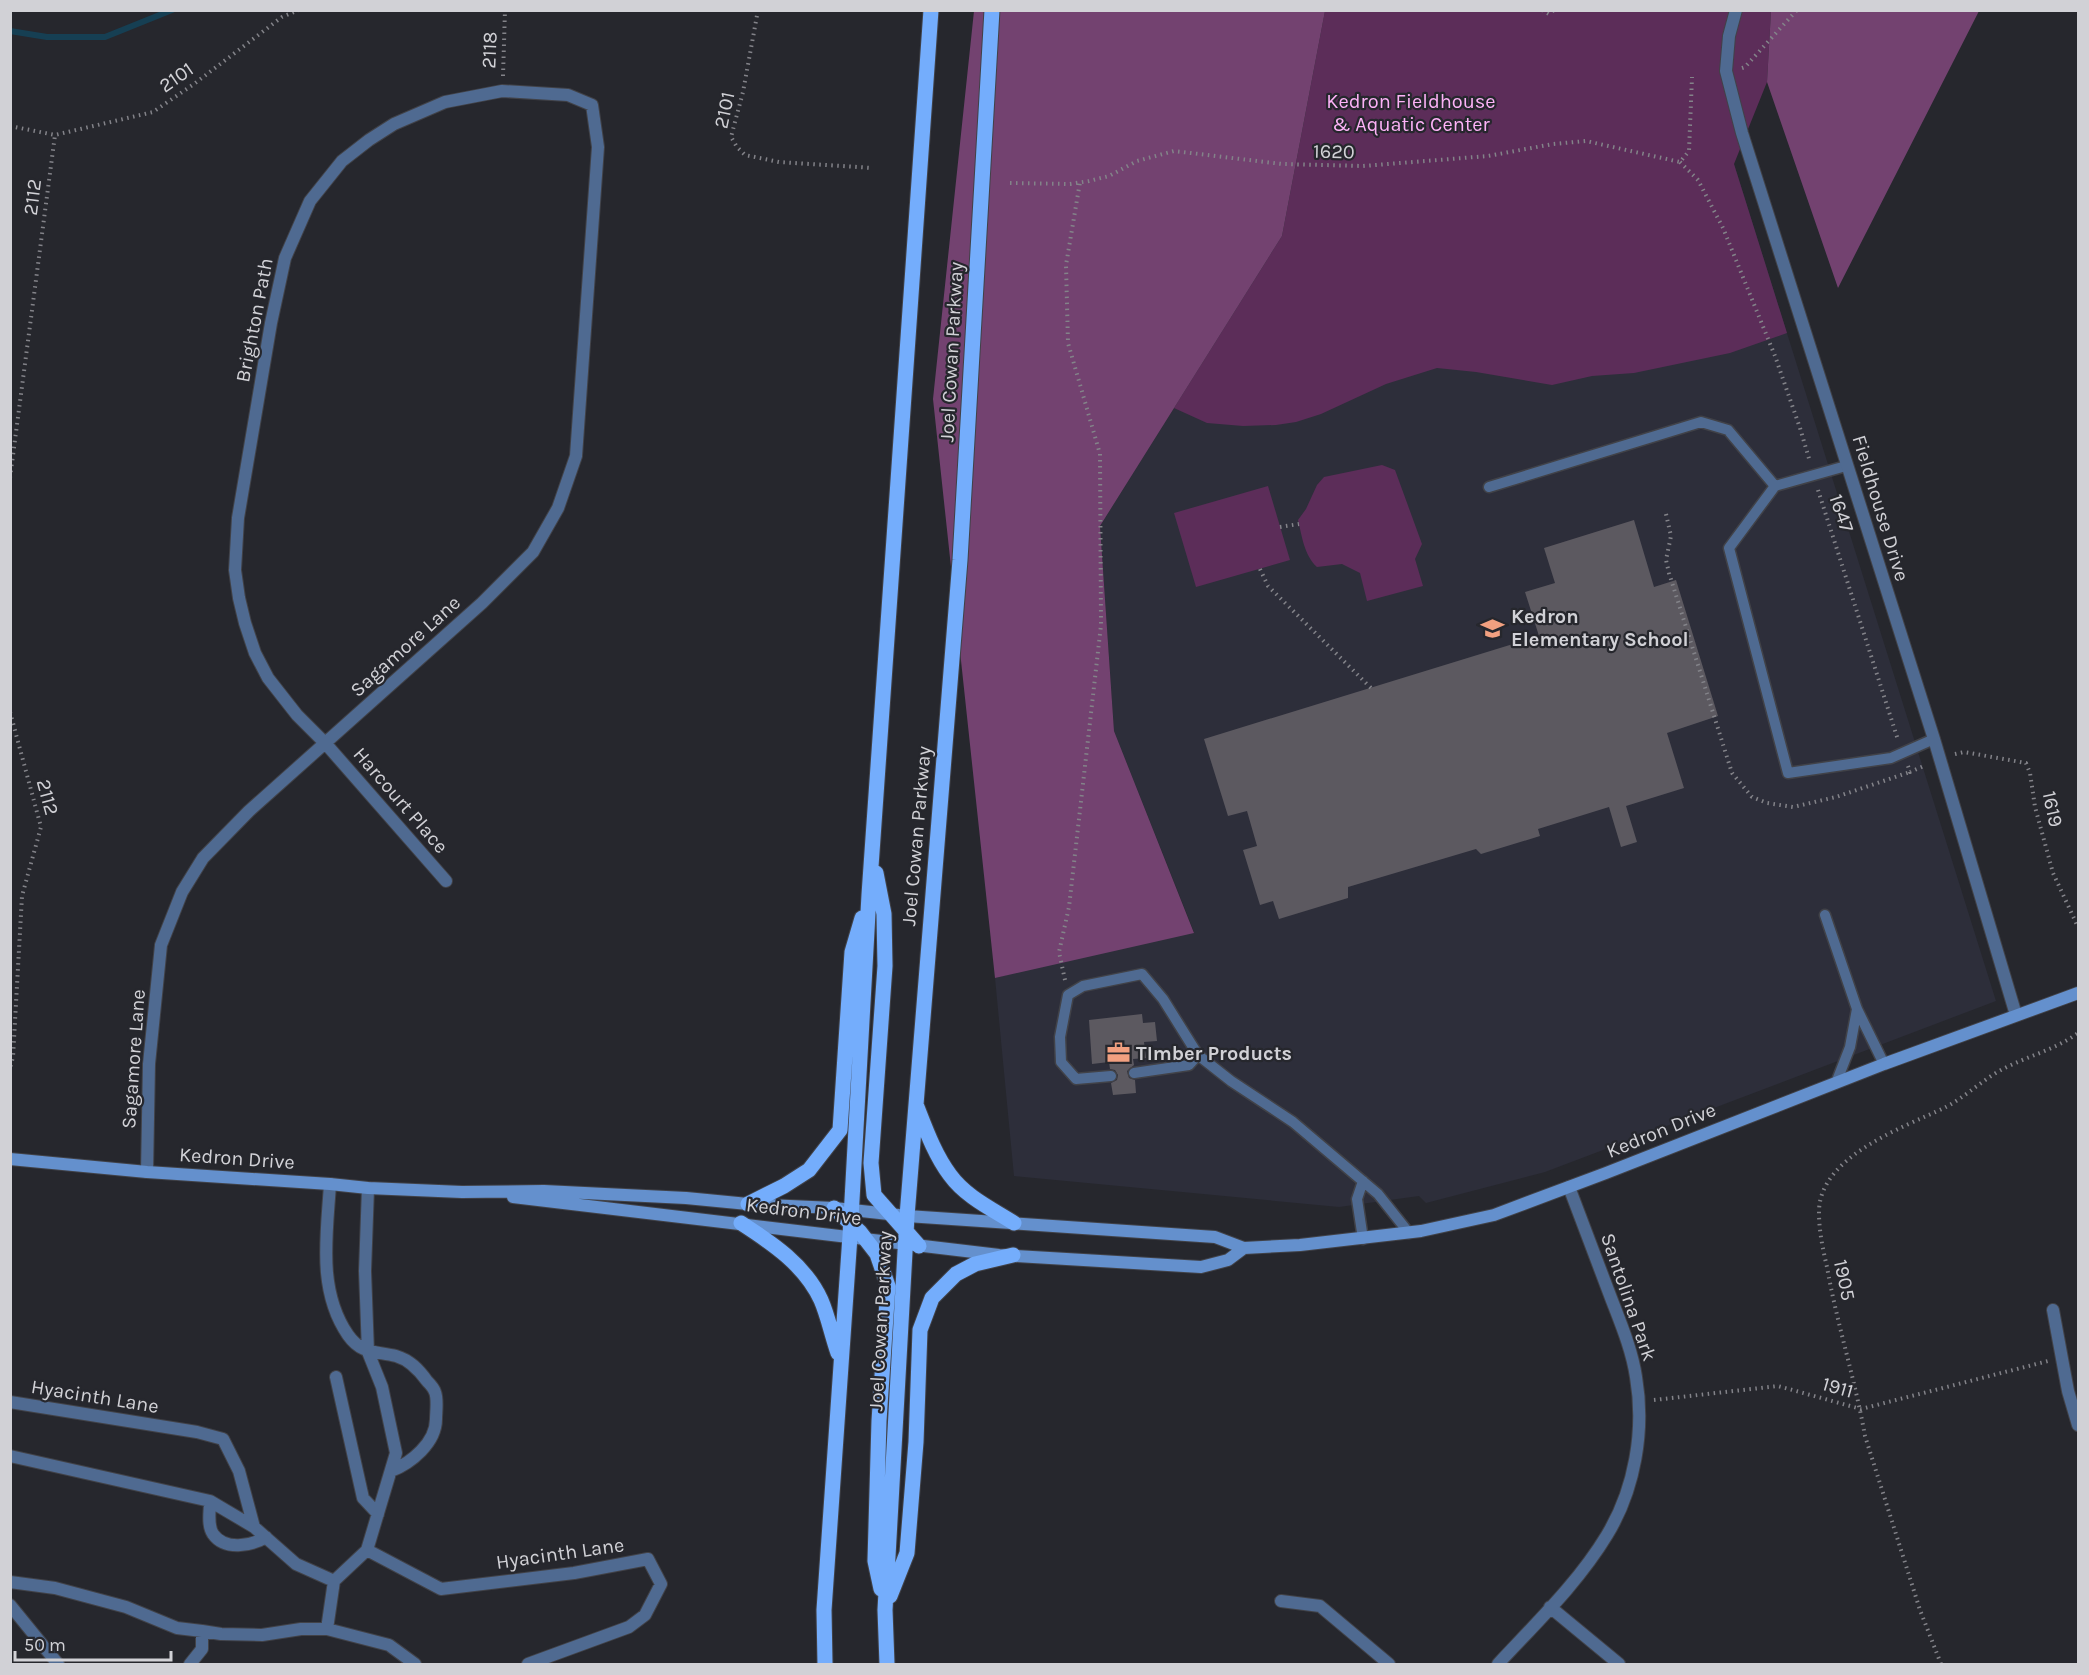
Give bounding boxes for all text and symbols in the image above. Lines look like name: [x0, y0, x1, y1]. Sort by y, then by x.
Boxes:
street label: 2118: [477, 31, 502, 69]
street label: 2101: [155, 57, 198, 97]
street label: 2101: [709, 90, 740, 130]
park label: Kedron Fieldhouse & Aquatic Center: [1326, 90, 1496, 136]
street label: 1620: [1313, 140, 1355, 163]
street label: 2112: [19, 178, 46, 217]
street label: Brighton Path: [231, 256, 278, 384]
street label: Joel Cowan Parkway: [935, 261, 968, 443]
street label: Fieldhouse Drive: [1847, 432, 1914, 584]
street label: 1647: [1824, 491, 1859, 536]
street label: Sagamore Lane: [346, 591, 465, 702]
place label: Kedron Elementary School: [1511, 605, 1689, 651]
school or university icon: Kedron Elementary School: [1480, 615, 1506, 641]
street label: Harcourt Place: [348, 743, 453, 858]
street label: Joel Cowan Parkway: [897, 745, 936, 927]
street label: 2112: [32, 777, 63, 818]
street label: 1619: [2037, 789, 2068, 829]
street label: Sagamore Lane: [117, 988, 150, 1130]
office icon: TImber Products: [1105, 1040, 1131, 1066]
place label: TImber Products: [1136, 1042, 1292, 1065]
street label: Kedron Drive: [1603, 1098, 1719, 1163]
street label: Kedron Drive: [178, 1143, 296, 1174]
street label: Kedron Drive: [745, 1193, 863, 1230]
street label: Joel Cowan Parkway: [864, 1230, 897, 1412]
street label: Santolina Park: [1596, 1230, 1661, 1364]
street label: 1905: [1829, 1257, 1860, 1303]
street label: 1911: [1820, 1372, 1856, 1403]
street label: Hyacinth Lane: [29, 1375, 160, 1418]
street label: Hyacinth Lane: [495, 1533, 626, 1574]
scale bar: [15, 1624, 171, 1662]
text: 50 m: [24, 1634, 66, 1656]

